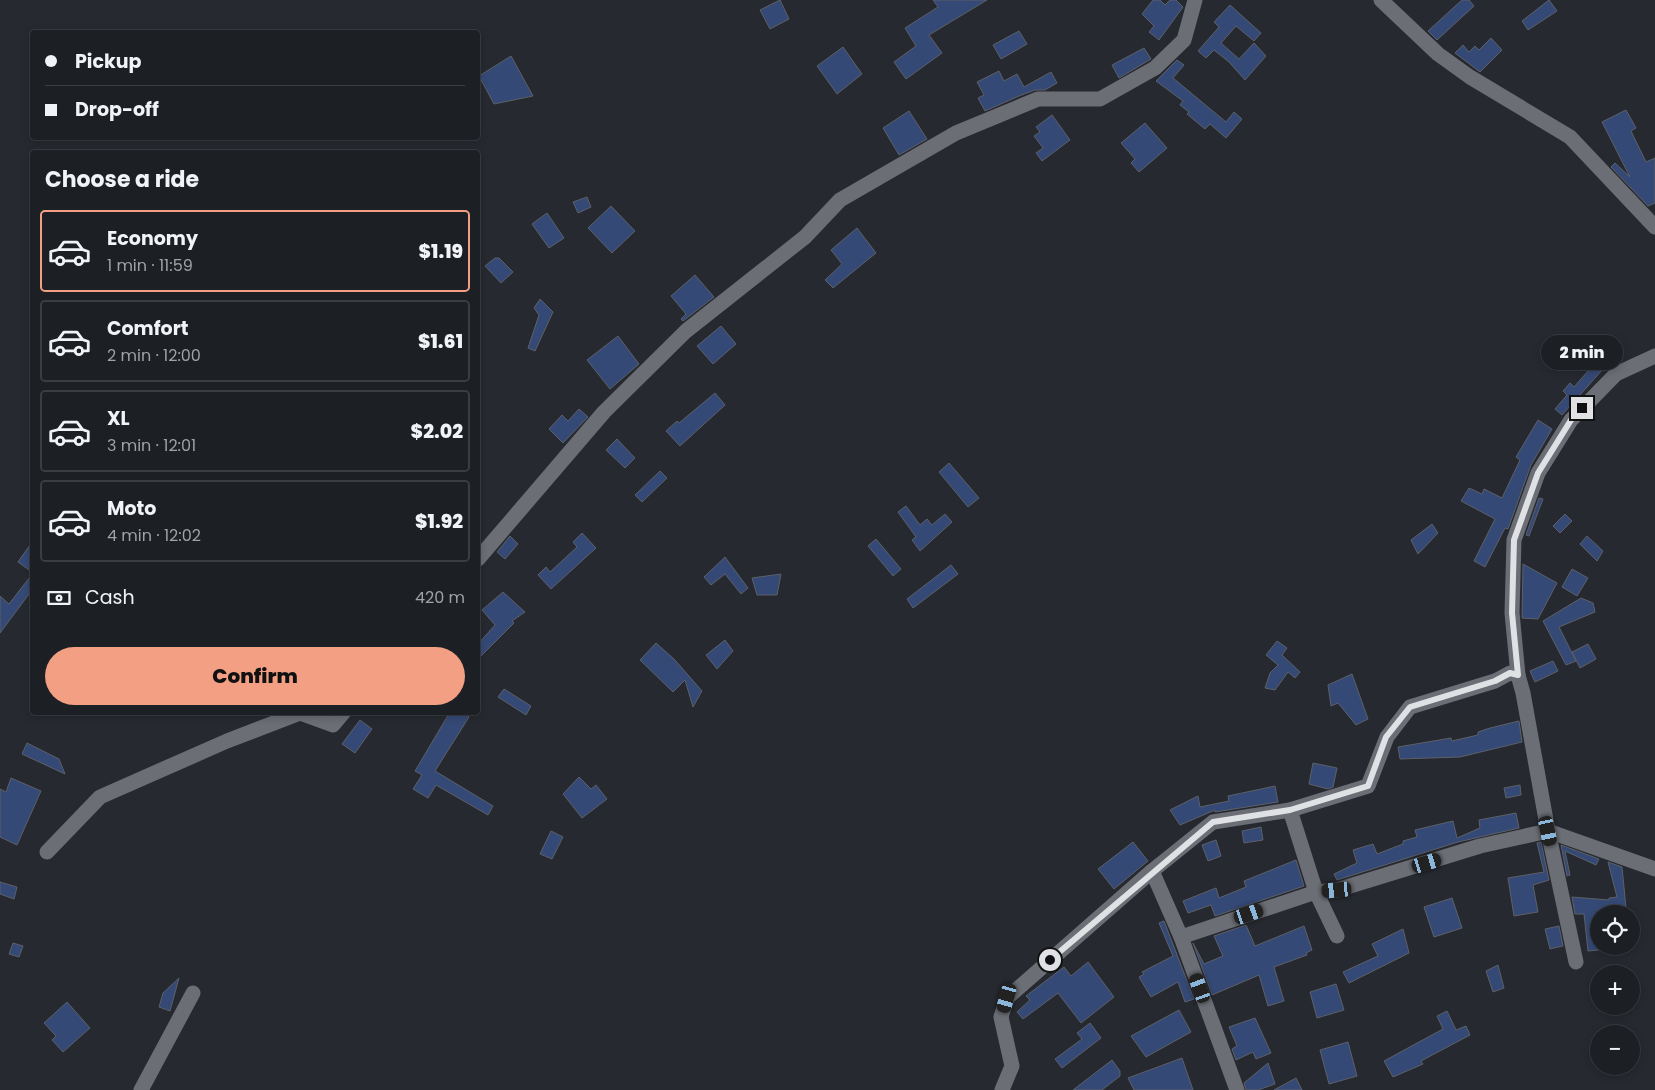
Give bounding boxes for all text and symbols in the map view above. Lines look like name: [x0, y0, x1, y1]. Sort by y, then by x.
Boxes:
text: Pickup: [75, 48, 141, 75]
text: Drop-off: [75, 96, 159, 123]
text: Choose a ride: [45, 164, 199, 195]
text: Economy: [107, 225, 198, 252]
icon: car: [47, 229, 92, 274]
text: $1.19: [419, 238, 463, 265]
text: 1 min · 11:59: [107, 254, 193, 277]
text: Comfort: [107, 315, 189, 342]
icon: car: [47, 319, 92, 364]
text: $1.61: [418, 328, 463, 355]
callout: 2 min: [1541, 336, 1623, 370]
text: 2 min: [1559, 341, 1605, 364]
text: 2 min · 12:00: [107, 344, 201, 367]
route end: [1571, 397, 1593, 419]
text: XL: [107, 405, 130, 432]
icon: car: [47, 409, 92, 454]
text: $2.02: [411, 418, 463, 445]
text: 3 min · 12:01: [107, 434, 196, 457]
text: Moto: [107, 495, 156, 522]
icon: car: [47, 499, 92, 544]
text: $1.92: [415, 508, 463, 535]
text: 4 min · 12:02: [107, 524, 201, 547]
icon: cash: [45, 584, 73, 612]
text: Cash: [85, 584, 135, 611]
text: 420 m: [415, 586, 465, 609]
button: Confirm: [45, 647, 465, 705]
car: [1537, 815, 1558, 847]
car: [1410, 851, 1443, 875]
car: [1321, 881, 1352, 899]
car: [1232, 902, 1265, 926]
map controls: [1590, 905, 1640, 1075]
button: locate: [1590, 905, 1640, 955]
route start: [1039, 949, 1061, 971]
button: +: [1590, 965, 1640, 1015]
car: [1187, 971, 1212, 1005]
car: [995, 982, 1018, 1014]
button: −: [1590, 1025, 1640, 1075]

